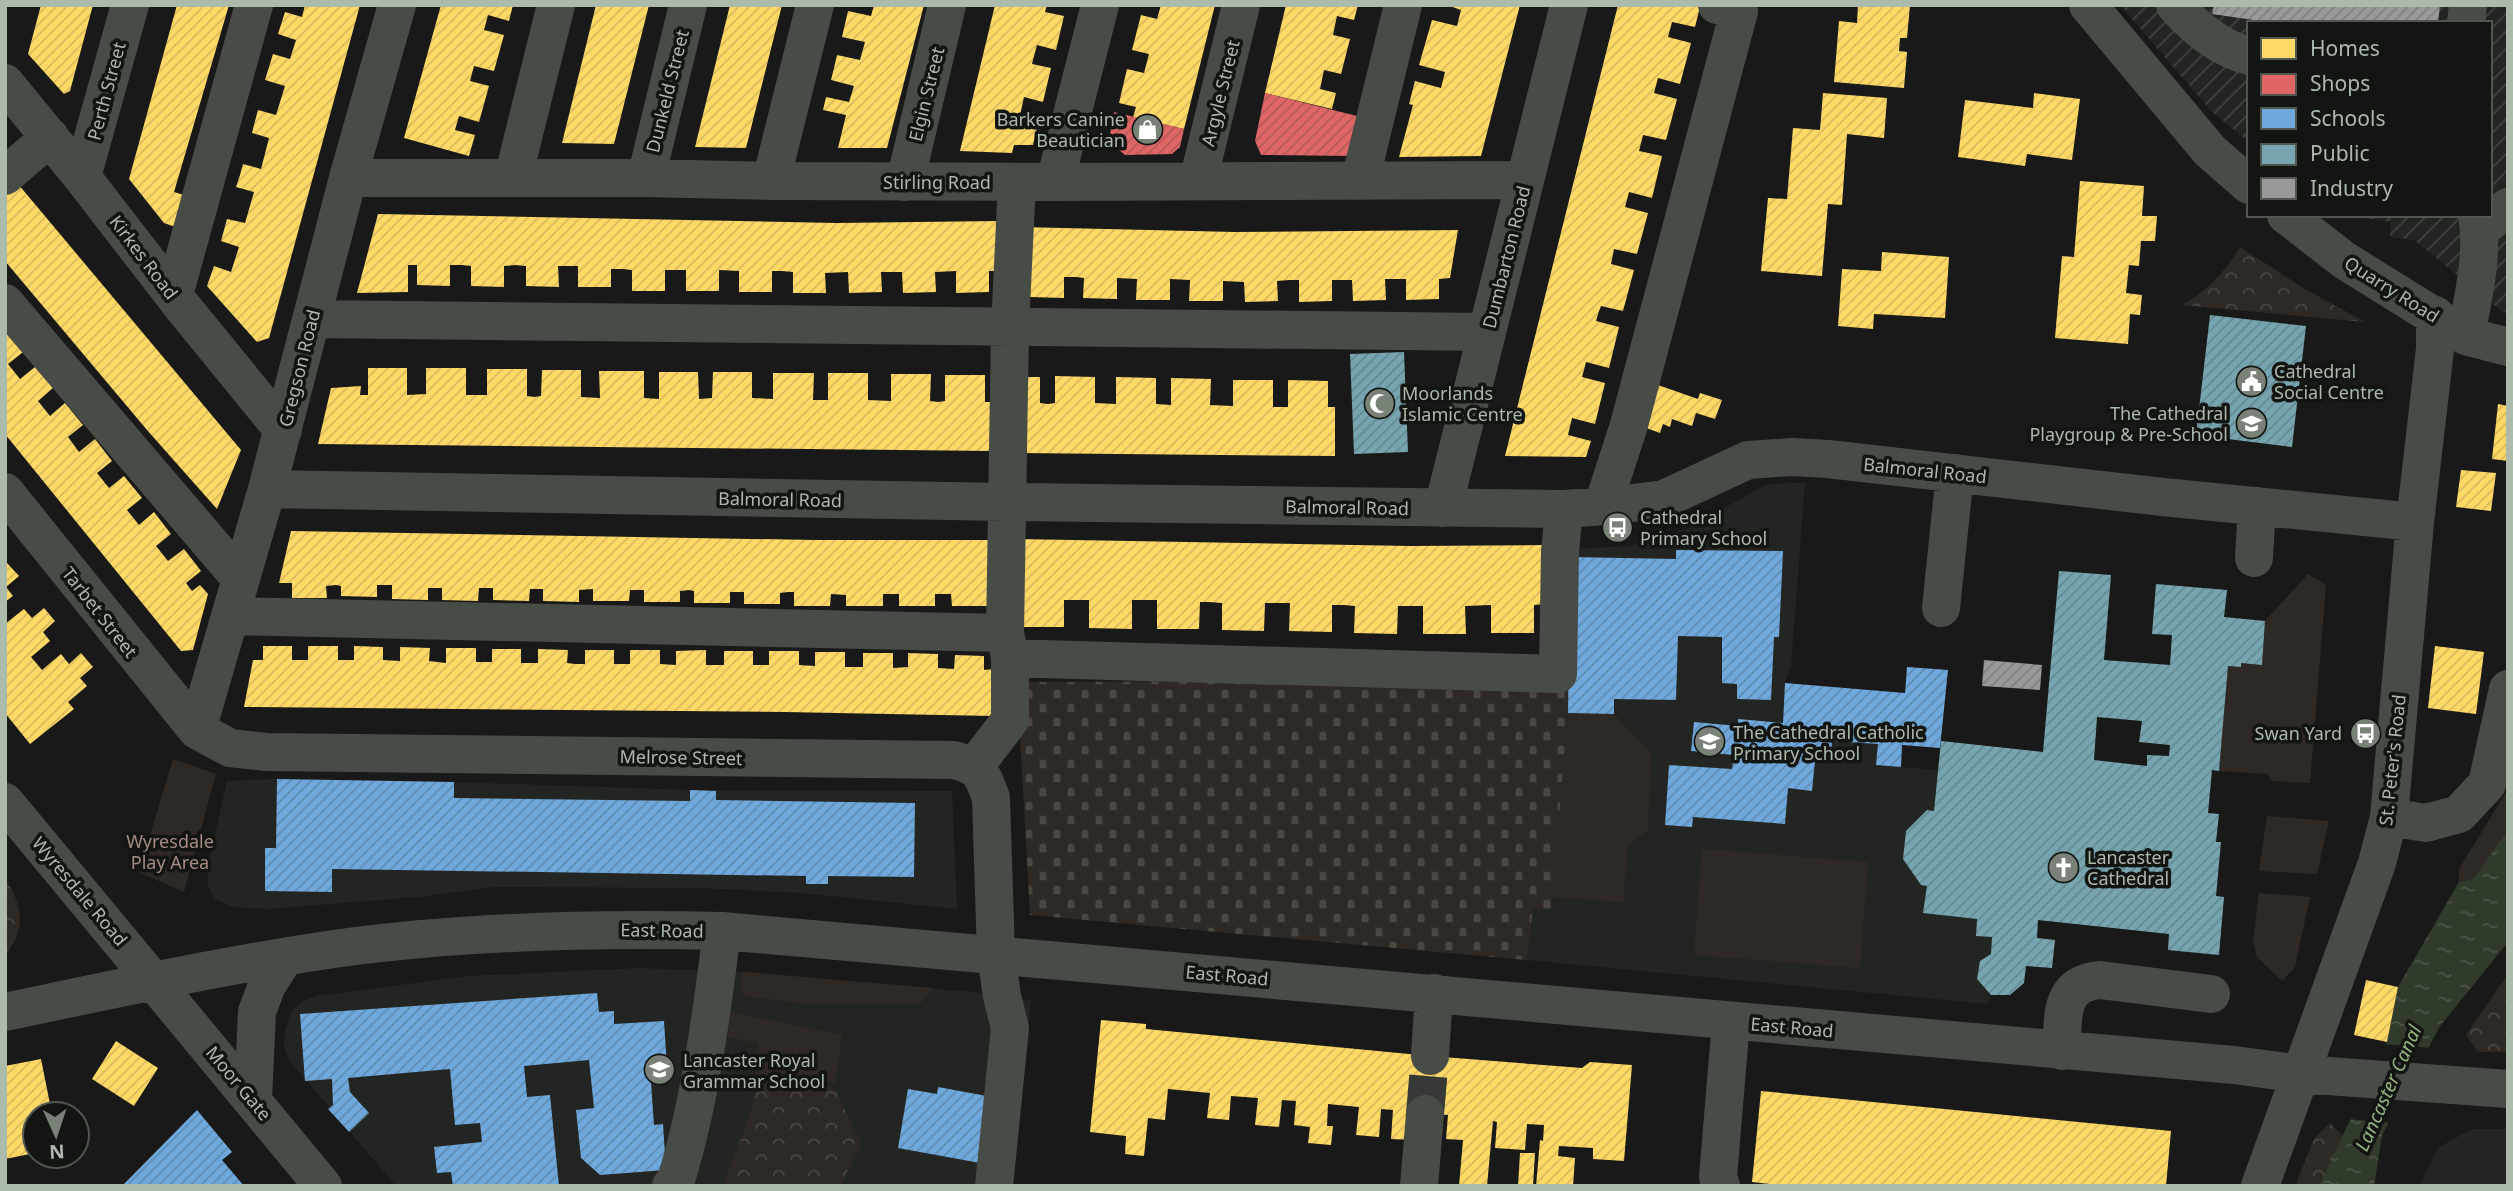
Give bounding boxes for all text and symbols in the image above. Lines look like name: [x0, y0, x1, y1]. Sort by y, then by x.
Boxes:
legend: [2247, 21, 2492, 217]
street label: Dunkeld Street: [640, 27, 694, 155]
text: Homes: [2310, 34, 2380, 62]
street label: Argyle Street: [1195, 37, 1245, 149]
street label: Perth Street: [81, 39, 131, 143]
street label: Elgin Street: [903, 44, 949, 144]
text: Shops: [2310, 69, 2370, 97]
text: Schools: [2310, 104, 2385, 132]
place label: Barkers Canine Beautician: [997, 107, 1125, 152]
shop icon: Barkers Canine Beautician: [1131, 112, 1165, 146]
text: Public: [2310, 139, 2370, 167]
street label: Stirling Road: [883, 170, 991, 194]
text: Industry: [2310, 174, 2393, 202]
street label: Dumbarton Road: [1477, 183, 1535, 331]
street label: Kirkes Road: [104, 210, 184, 304]
street label: Quarry Road: [2340, 250, 2444, 328]
street label: Gregson Road: [273, 307, 325, 429]
place label: Cathedral Social Centre: [2274, 359, 2384, 404]
public building icon: Cathedral Social Centre: [2234, 364, 2268, 398]
place label: Moorlands Islamic Centre: [1402, 381, 1523, 426]
mosque icon: Moorlands Islamic Centre: [1362, 386, 1396, 420]
place label: The Cathedral Playgroup & Pre-School: [2029, 401, 2228, 446]
school or university icon: The Cathedral Playgroup & Pre-School: [2234, 406, 2268, 440]
street label: Balmoral Road: [1862, 452, 1988, 488]
street label: Balmoral Road: [718, 486, 842, 512]
street label: Balmoral Road: [1285, 494, 1409, 520]
place label: Cathedral Primary School: [1640, 505, 1767, 550]
bus stop icon: Cathedral Primary School: [1600, 510, 1634, 544]
street label: Tarbet Street: [57, 562, 143, 663]
street label: St. Peter's Road: [2373, 693, 2411, 827]
bus stop icon: Swan Yard: [2348, 716, 2382, 750]
place label: The Cathedral Catholic Primary School: [1733, 720, 1924, 765]
place label: Swan Yard: [2255, 721, 2342, 745]
school or university icon: The Cathedral Catholic Primary School: [1693, 725, 1727, 759]
street label: Melrose Street: [619, 744, 743, 770]
park label: Wyresdale Play Area: [126, 829, 214, 874]
street label: Wyresdale Road: [27, 831, 133, 951]
place label: Lancaster Cathedral: [2087, 845, 2170, 890]
church icon: Lancaster Cathedral: [2047, 850, 2081, 884]
street label: East Road: [620, 917, 704, 943]
street label: East Road: [1185, 959, 1269, 991]
street label: East Road: [1750, 1011, 1834, 1043]
water label: Lancaster Canal: [2349, 1020, 2428, 1155]
street label: Moor Gate: [201, 1041, 277, 1125]
place label: Lancaster Royal Grammar School: [683, 1048, 825, 1093]
school or university icon: Lancaster Royal Grammar School: [643, 1053, 677, 1087]
north arrow: [21, 1100, 91, 1170]
text: N: [48, 1139, 65, 1165]

